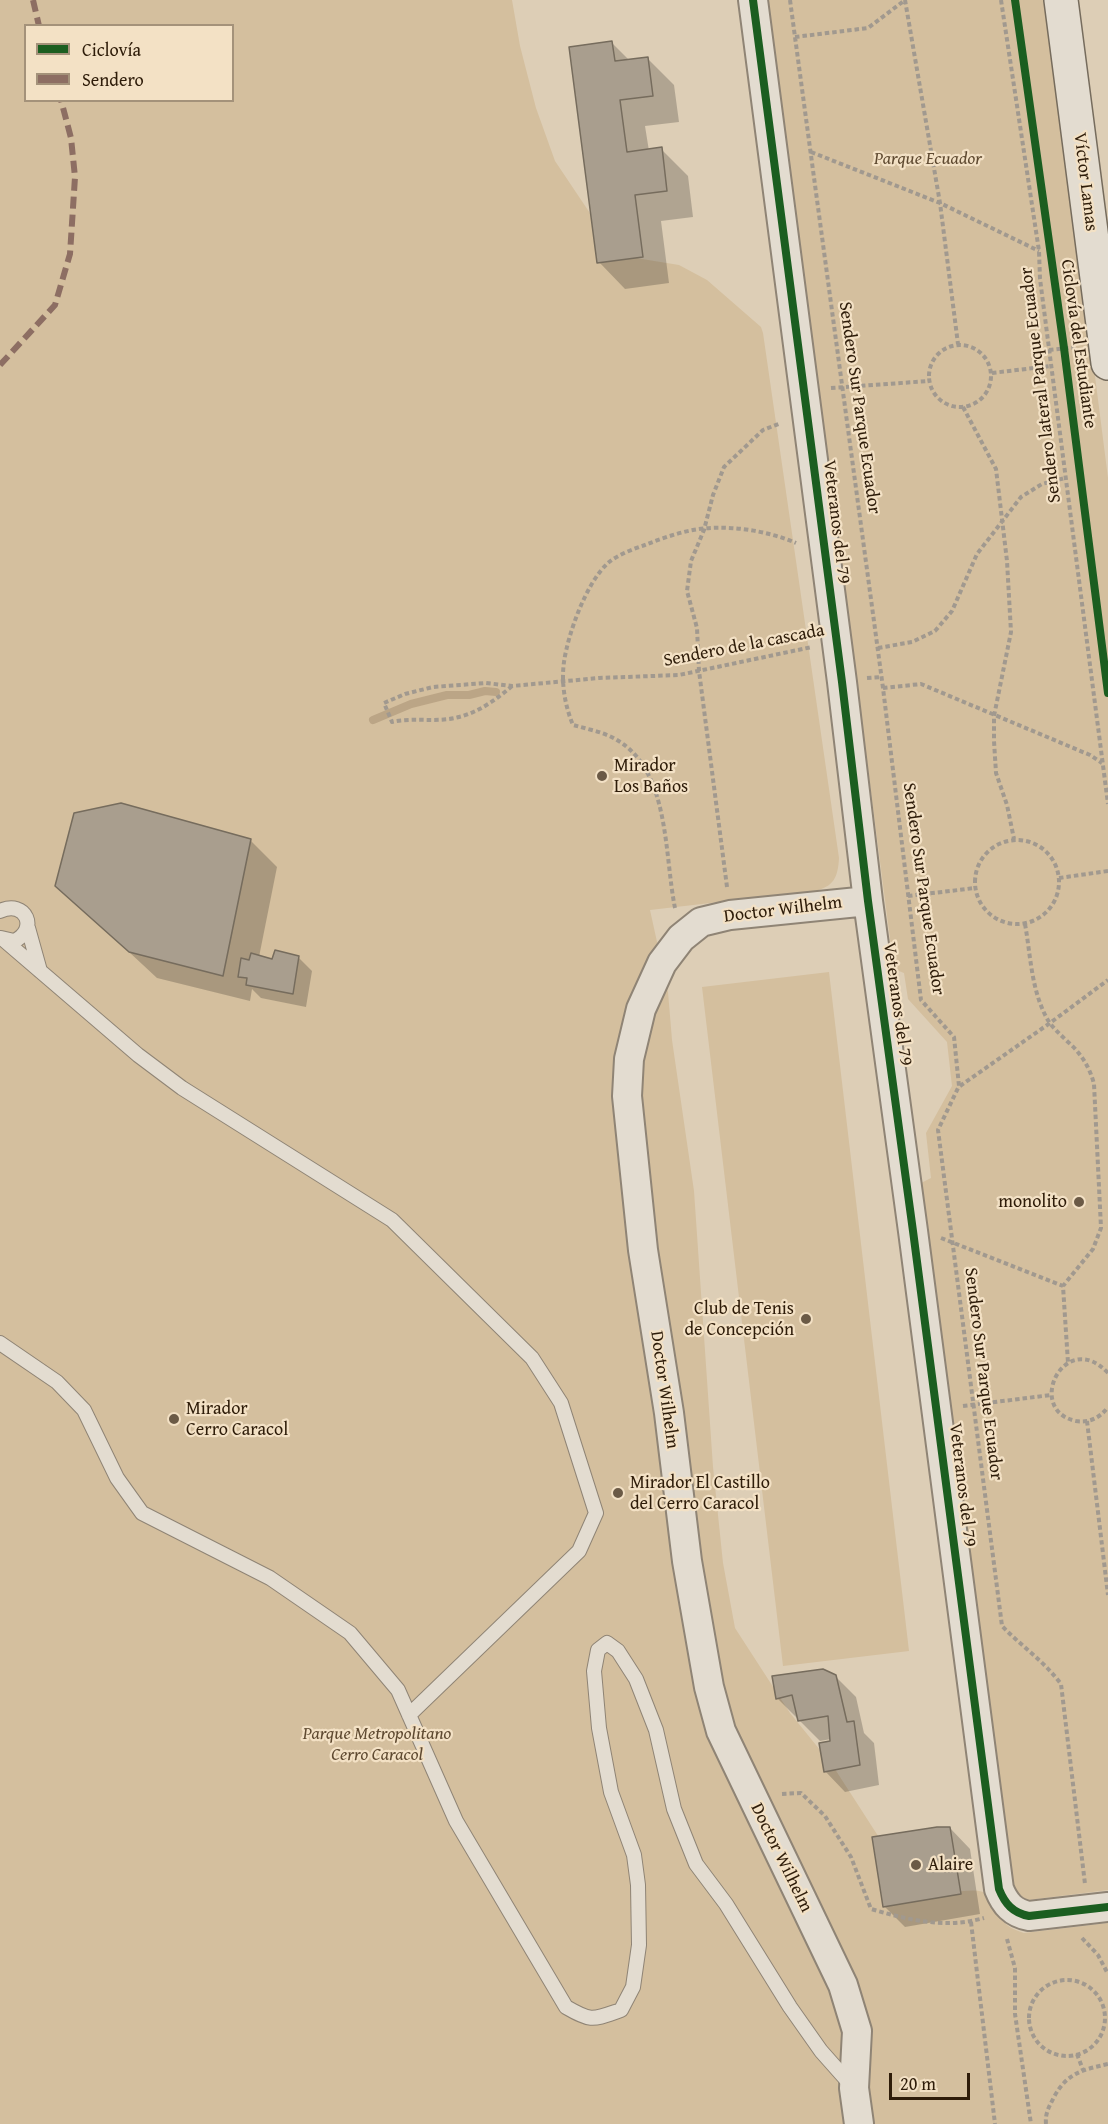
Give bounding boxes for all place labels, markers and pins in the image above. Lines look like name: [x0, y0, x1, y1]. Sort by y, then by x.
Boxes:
place label: Mirador Los Baños: [614, 755, 688, 798]
marker: Mirador Los Baños: [595, 769, 609, 783]
place label: monolito: [998, 1191, 1067, 1213]
marker: monolito: [1072, 1195, 1086, 1209]
place label: Club de Tenis de Concepción: [684, 1298, 794, 1340]
marker: Club de Tenis de Concepción: [799, 1312, 813, 1326]
place label: Mirador Cerro Caracol: [186, 1398, 288, 1440]
marker: Mirador Cerro Caracol: [167, 1412, 181, 1426]
place label: Mirador El Castillo del Cerro Caracol: [630, 1472, 770, 1514]
marker: Mirador El Castillo del Cerro Caracol: [611, 1486, 625, 1500]
place label: Alaire: [928, 1854, 973, 1876]
marker: Alaire: [909, 1858, 923, 1872]

